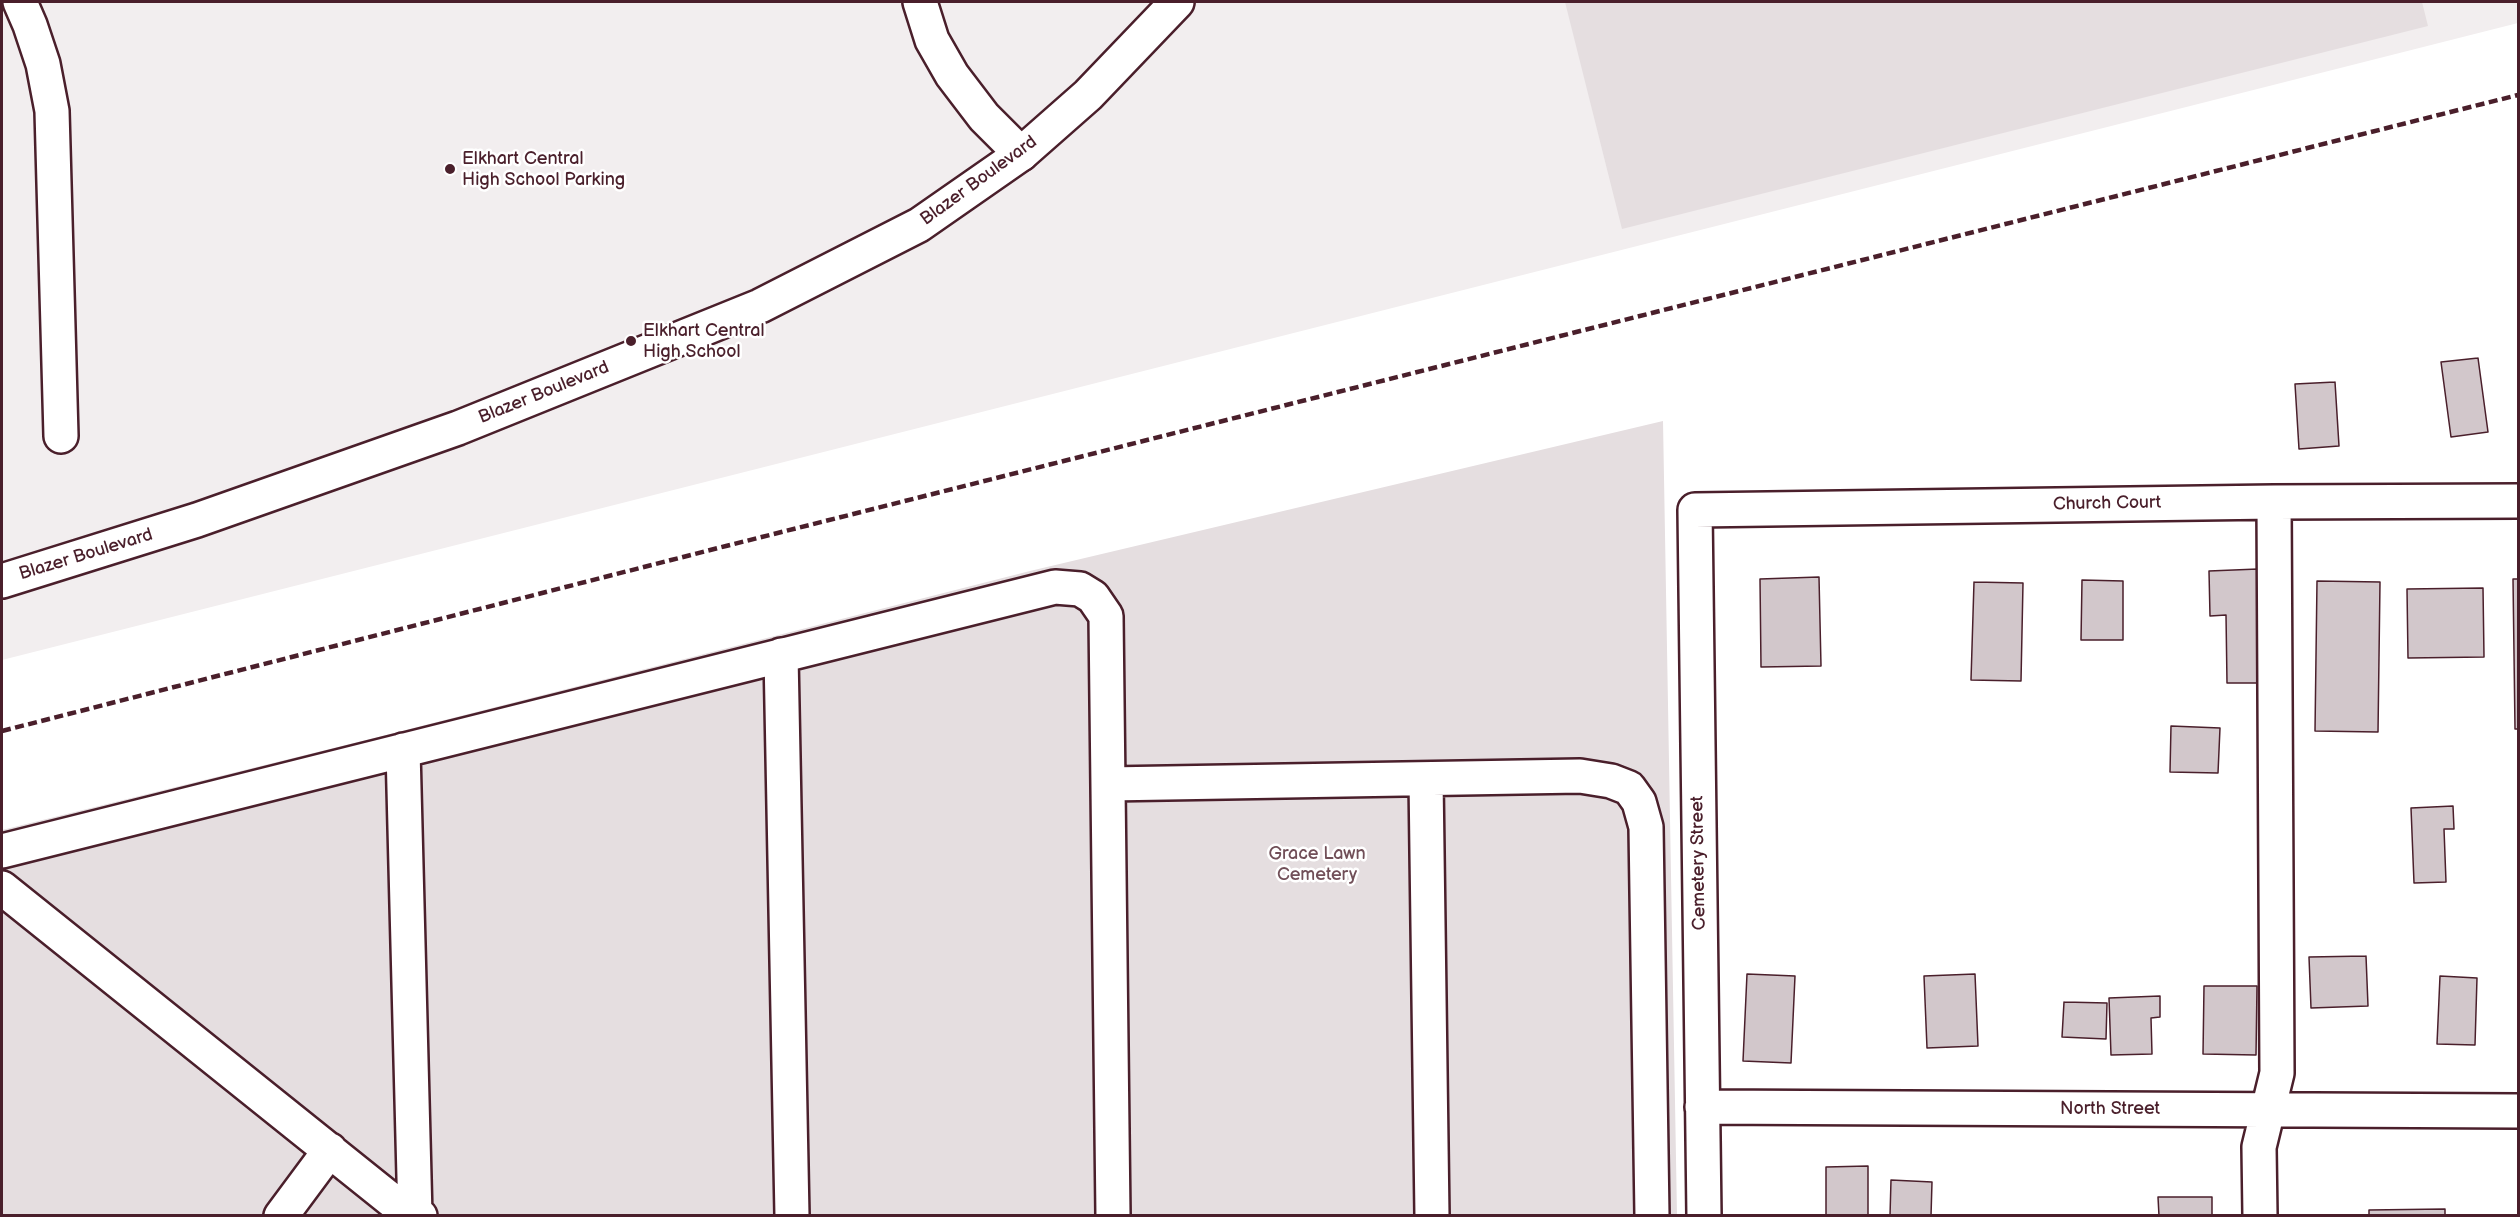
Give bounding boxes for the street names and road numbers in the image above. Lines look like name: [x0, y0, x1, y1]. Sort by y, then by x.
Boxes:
street label: Blazer Boulevard: [917, 131, 1041, 231]
street label: Blazer Boulevard: [476, 357, 612, 429]
street label: Church Court: [2053, 492, 2161, 516]
street label: Blazer Boulevard: [17, 524, 155, 586]
street label: Cemetery Street: [1687, 796, 1711, 930]
street label: North Street: [2060, 1098, 2160, 1120]

